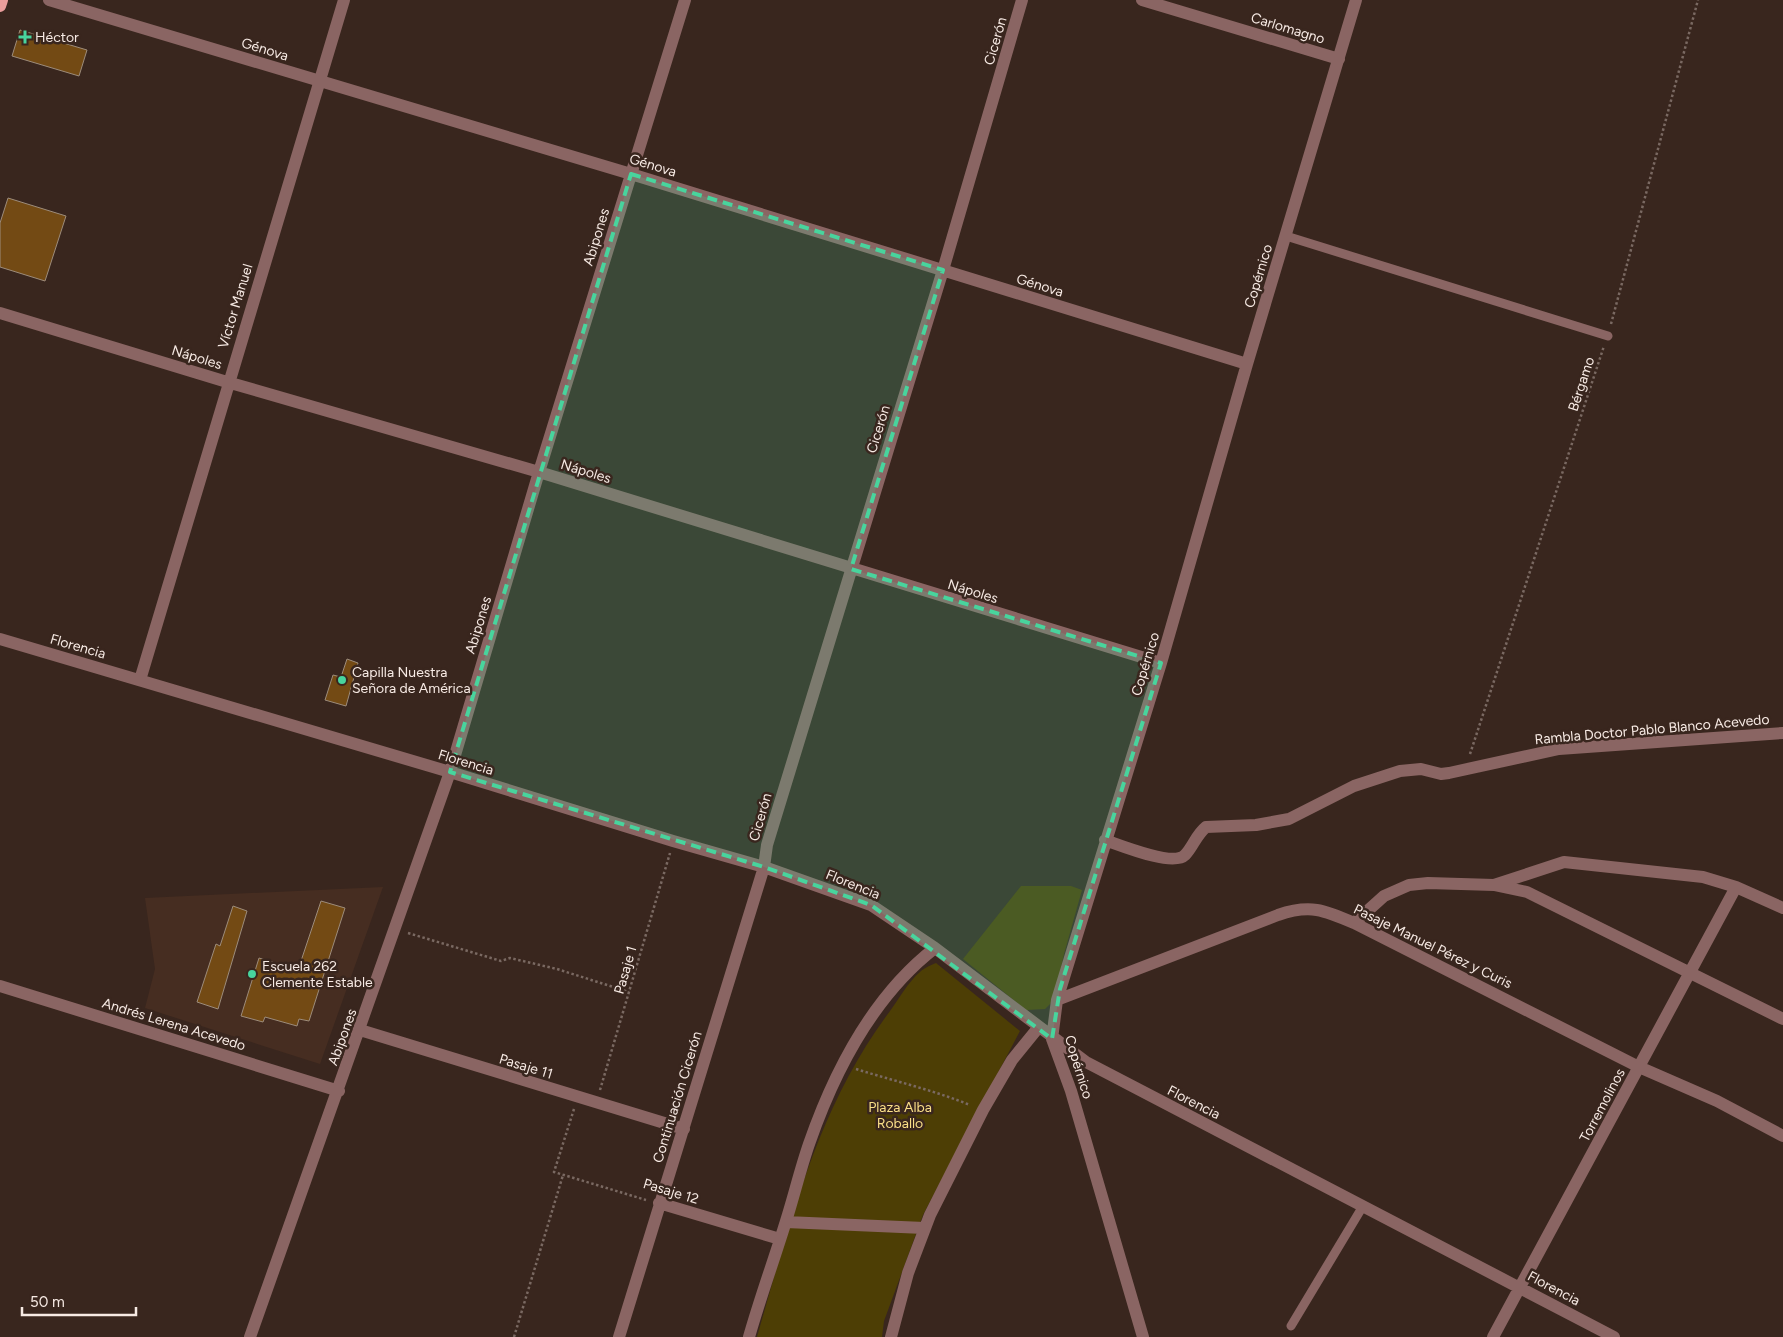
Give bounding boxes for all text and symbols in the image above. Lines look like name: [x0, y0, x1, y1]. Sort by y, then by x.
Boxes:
street label: Carlomagno: [1249, 9, 1327, 48]
street label: Cicerón: [981, 15, 1010, 67]
place label: Héctor: [35, 29, 79, 46]
marker: Héctor: [19, 31, 31, 43]
street label: Génova: [239, 34, 290, 65]
street label: Génova: [627, 150, 678, 181]
street label: Abipones: [580, 206, 613, 268]
street label: Copérnico: [1241, 242, 1276, 310]
street label: Víctor Manuel: [215, 262, 256, 350]
street label: Génova: [1014, 270, 1065, 301]
street label: Nápoles: [170, 342, 224, 373]
street label: Bérgamo: [1565, 355, 1598, 414]
street label: Cicerón: [863, 403, 894, 455]
street label: Nápoles: [559, 456, 613, 487]
street label: Nápoles: [946, 576, 1000, 607]
street label: Abipones: [462, 594, 495, 656]
street label: Florencia: [48, 630, 108, 663]
street label: Copérnico: [1128, 630, 1163, 698]
place label: Capilla Nuestra Señora de América: [352, 664, 471, 697]
marker: Capilla Nuestra Señora de América: [336, 674, 348, 686]
street label: Rambla Doctor Pablo Blanco Acevedo: [1534, 711, 1770, 748]
street label: Florencia: [436, 746, 496, 779]
street label: Cicerón: [746, 791, 775, 843]
street label: Florencia: [823, 866, 882, 903]
street label: Pasaje Manuel Pérez y Curis: [1351, 901, 1515, 992]
street label: Pasaje 1: [610, 944, 640, 996]
place label: Escuela 262 Clemente Estable: [262, 958, 373, 991]
marker: Escuela 262 Clemente Estable: [246, 968, 258, 980]
street label: Andrés Lerena Acevedo: [100, 995, 248, 1054]
street label: Abipones: [324, 1006, 361, 1068]
street label: Continuación Cicerón: [649, 1029, 706, 1165]
street label: Copérnico: [1061, 1033, 1096, 1101]
street label: Pasaje 11: [497, 1050, 555, 1083]
street label: Torremolinos: [1576, 1066, 1629, 1145]
street label: Florencia: [1165, 1082, 1223, 1123]
park label: Plaza Alba Roballo: [868, 1099, 932, 1132]
street label: Pasaje 12: [641, 1175, 701, 1208]
street label: Florencia: [1525, 1268, 1583, 1309]
scale bar: [22, 1284, 136, 1316]
text: 50 m: [30, 1293, 65, 1311]

